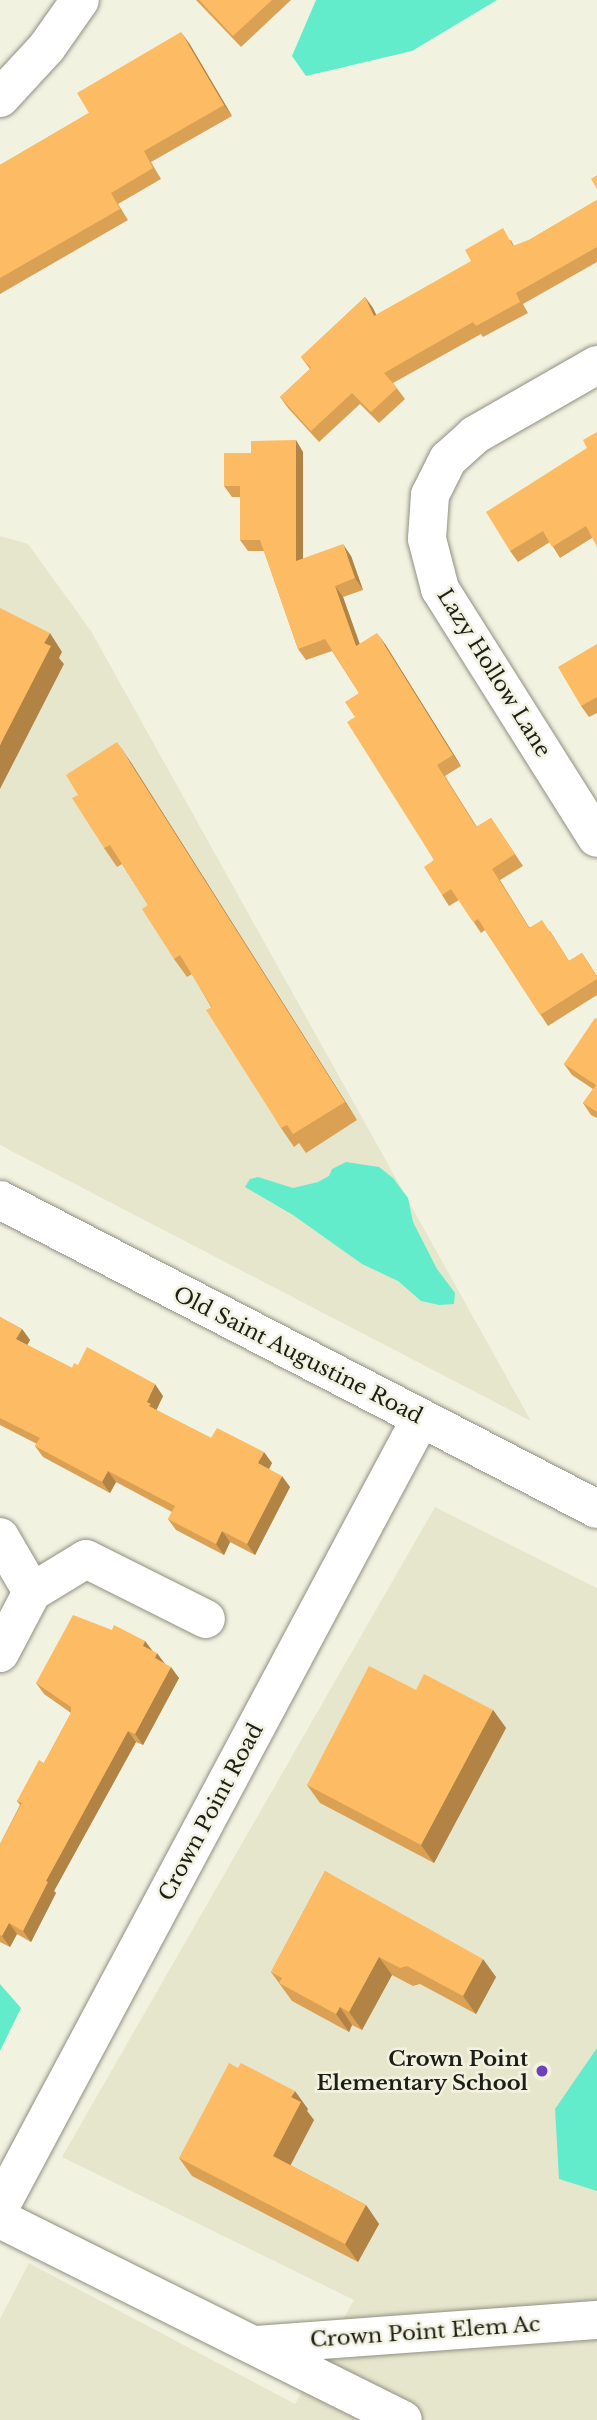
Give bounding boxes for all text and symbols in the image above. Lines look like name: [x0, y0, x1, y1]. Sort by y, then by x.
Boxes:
street label: Lazy Hollow Lane: [432, 584, 556, 762]
street label: Old Saint Augustine Road: [169, 1281, 427, 1429]
street label: Crown Point Road: [154, 1719, 268, 1905]
place label: Crown Point Elementary School: [316, 2046, 528, 2096]
marker: Crown Point Elementary School: [534, 2063, 550, 2079]
street label: Crown Point Elem Ac: [309, 2311, 541, 2353]

